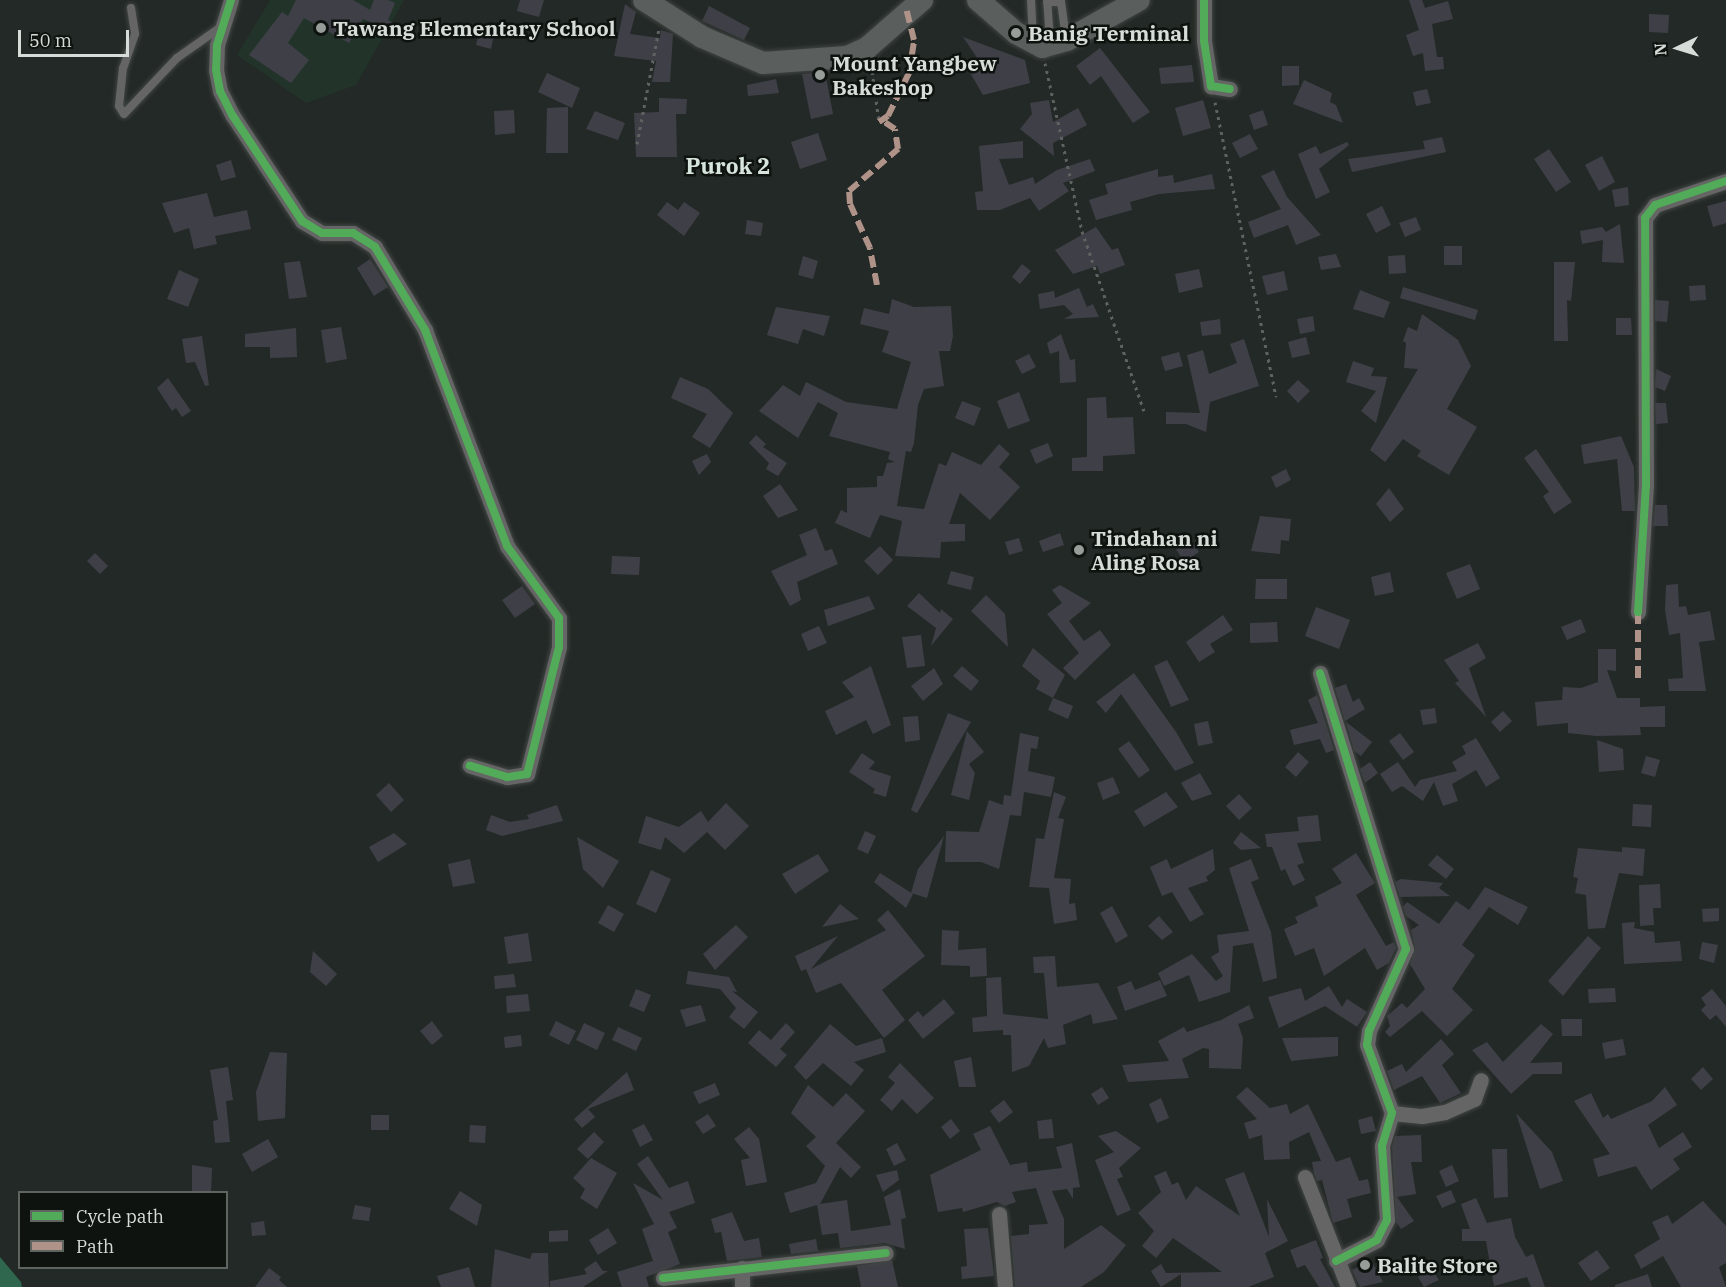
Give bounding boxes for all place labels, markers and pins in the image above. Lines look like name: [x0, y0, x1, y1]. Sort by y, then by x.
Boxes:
place label: Tawang Elementary School: [333, 15, 616, 41]
place label: Banig Terminal: [1028, 20, 1189, 46]
marker: Tawang Elementary School: [314, 21, 328, 35]
marker: Banig Terminal: [1009, 26, 1023, 40]
place label: Mount Yangbew Bakeshop: [832, 50, 997, 100]
marker: Mount Yangbew Bakeshop: [813, 68, 827, 82]
place label: Tindahan ni Aling Rosa: [1091, 525, 1217, 575]
marker: Tindahan ni Aling Rosa: [1072, 543, 1086, 557]
place label: Balite Store: [1377, 1252, 1498, 1278]
marker: Balite Store: [1358, 1258, 1372, 1272]

